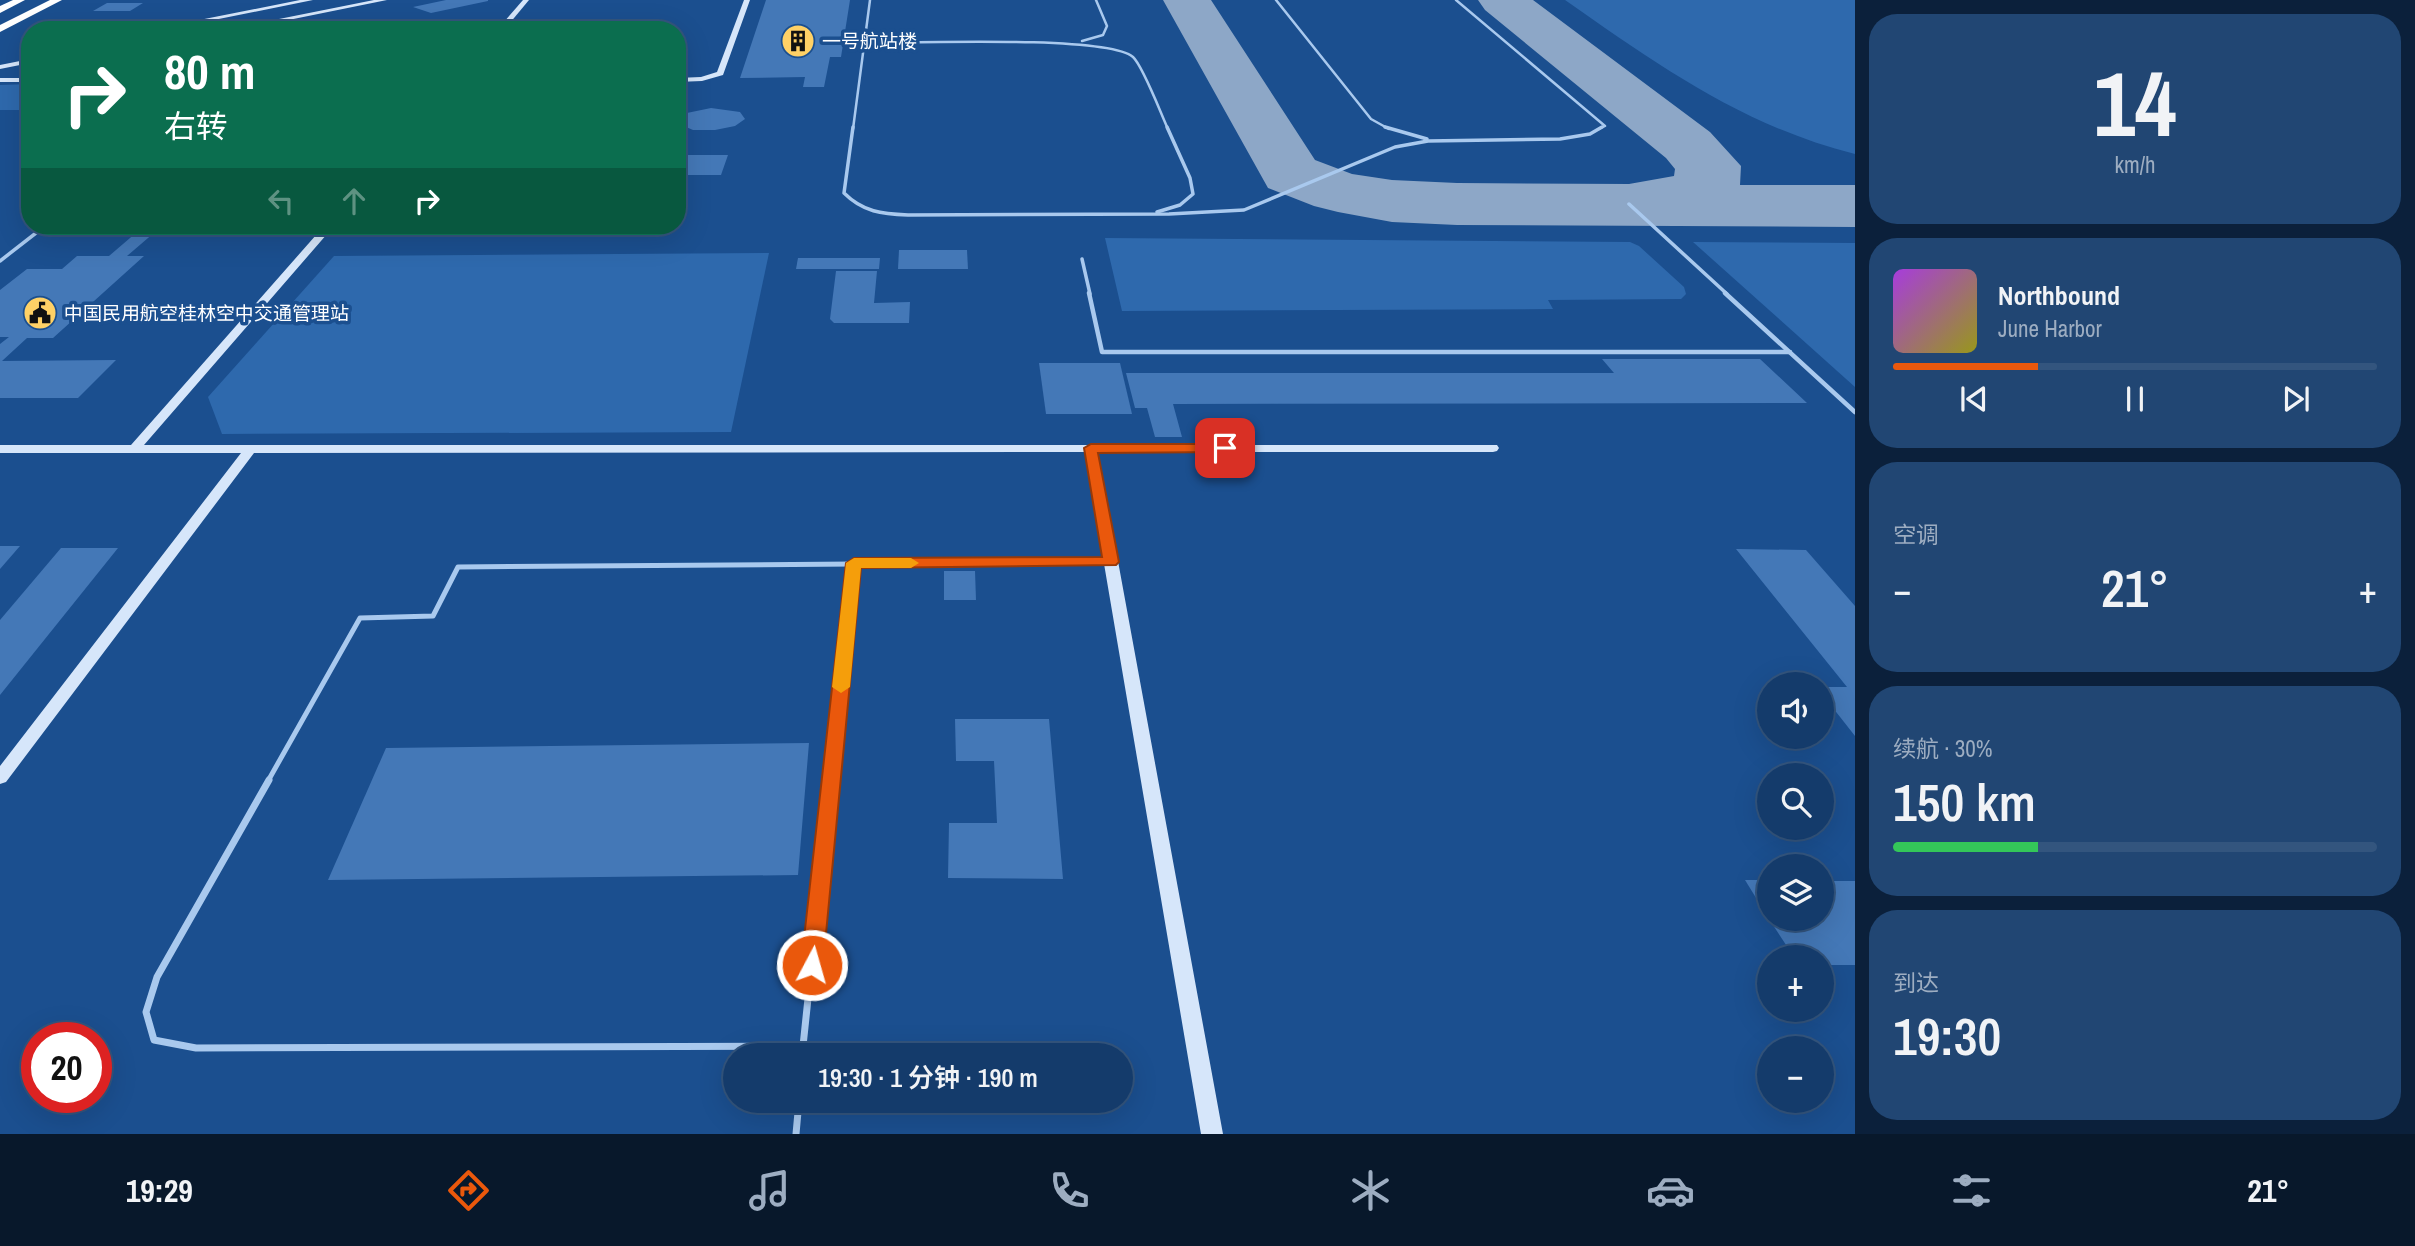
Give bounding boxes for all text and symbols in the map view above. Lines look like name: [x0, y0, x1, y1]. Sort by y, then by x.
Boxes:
building icon: 一号航站楼: [779, 22, 817, 60]
place label: 一号航站楼: [822, 28, 917, 54]
text: 80 m: [164, 38, 256, 104]
text: 14: [2094, 42, 2177, 164]
icon: right: [49, 49, 140, 140]
text: 右转: [164, 105, 228, 148]
text: km/h: [2115, 149, 2155, 180]
icon: left: [262, 182, 300, 220]
icon: ahead: [335, 182, 373, 220]
icon: right: [408, 182, 446, 220]
text: Northbound: [1998, 278, 2120, 313]
public building icon: 中国民用航空桂林空中交通管理站: [21, 294, 59, 332]
place label: 中国民用航空桂林空中交通管理站: [64, 300, 349, 326]
text: June Harbor: [1998, 313, 2102, 344]
icon: previous: [1955, 380, 1993, 418]
icon: pause: [2116, 380, 2154, 418]
icon: next: [2277, 380, 2315, 418]
pin: [1195, 418, 1255, 478]
icon: arrive: [1206, 429, 1244, 467]
text: 空调: [1893, 519, 1939, 550]
text: 21°: [2101, 553, 2169, 623]
text: −: [1893, 564, 1911, 615]
text: +: [2359, 564, 2377, 615]
map controls: [1757, 672, 1834, 1113]
button: sound: [1757, 672, 1834, 749]
text: 续航 · 30%: [1893, 733, 1992, 764]
button: search: [1757, 763, 1834, 840]
text: 150 km: [1893, 767, 2036, 837]
button: layers: [1757, 854, 1834, 931]
position arrow: [775, 928, 849, 1002]
button: +: [1757, 945, 1834, 1022]
text: 到达: [1893, 967, 1939, 998]
text: 19:30: [1893, 1001, 2001, 1071]
speed limit sign: 20: [21, 1022, 112, 1113]
button: −: [1757, 1036, 1834, 1113]
text: 19:30 · 1 分钟 · 190 m: [818, 1060, 1038, 1095]
icon: directions: [444, 1166, 493, 1215]
icon: music: [745, 1166, 794, 1215]
icon: phone: [1045, 1166, 1094, 1215]
icon: climate: [1346, 1166, 1395, 1215]
icon: car: [1646, 1166, 1695, 1215]
icon: filters: [1947, 1166, 1996, 1215]
text: 19:29: [126, 1169, 193, 1212]
text: 21°: [2247, 1169, 2289, 1212]

